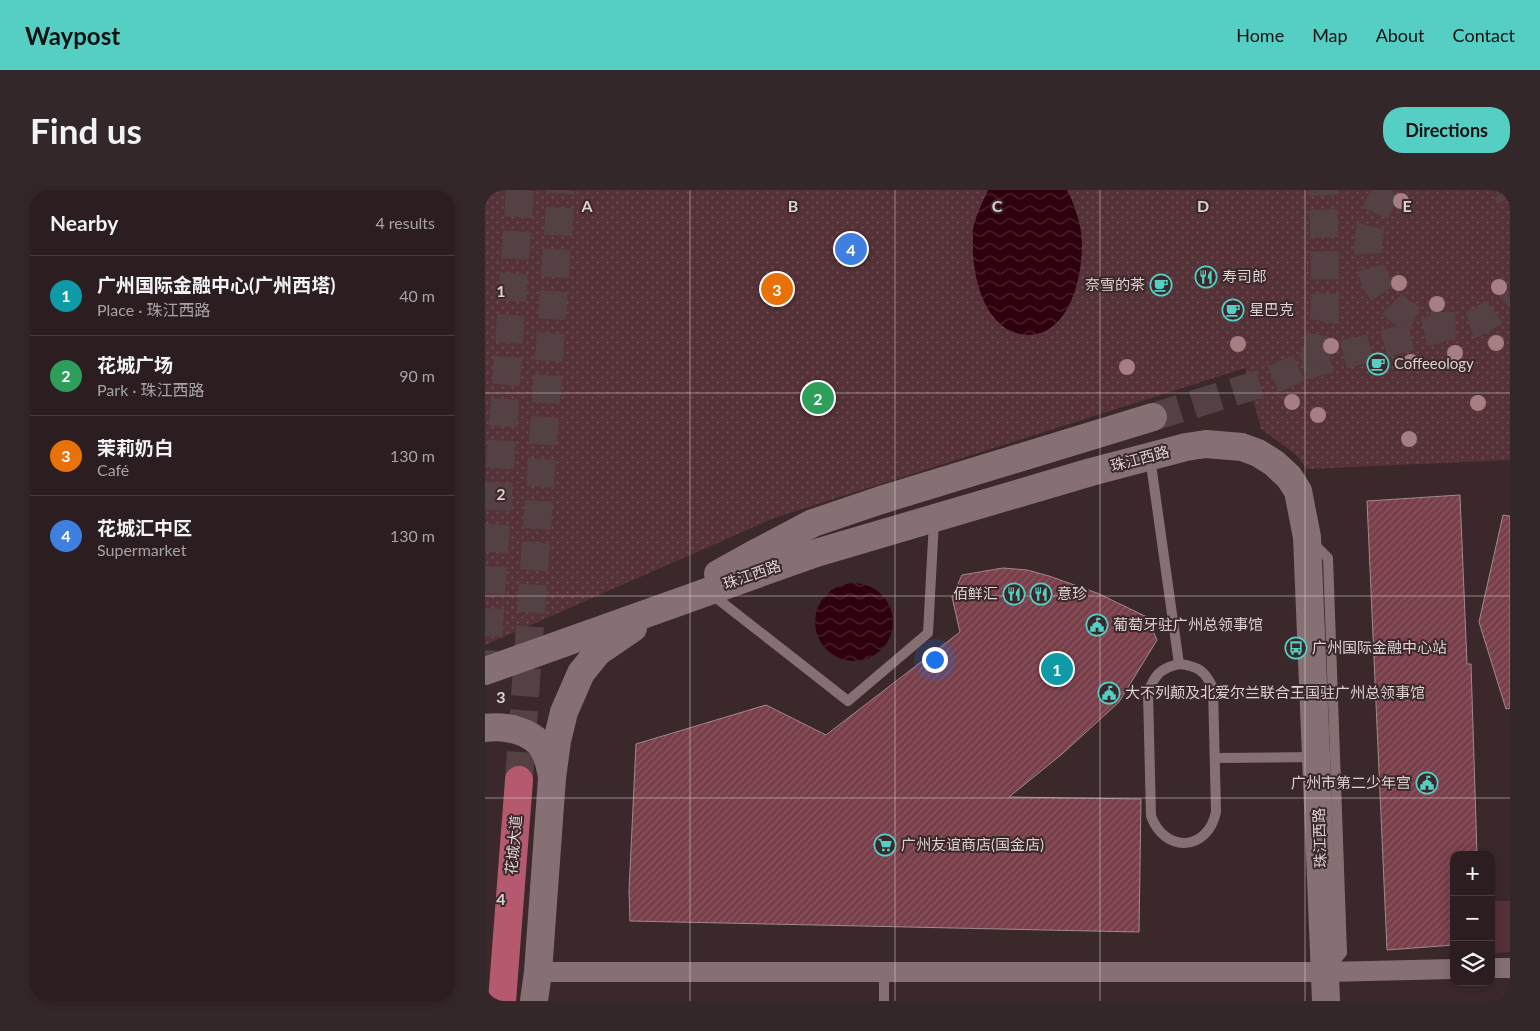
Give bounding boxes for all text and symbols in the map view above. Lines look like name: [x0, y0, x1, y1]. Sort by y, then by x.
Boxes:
text: Waypost: [25, 21, 120, 50]
text: Home: [1236, 24, 1284, 46]
text: Map: [1312, 24, 1348, 46]
text: About: [1376, 24, 1425, 46]
text: Contact: [1453, 24, 1515, 46]
button: Directions: [1383, 107, 1510, 153]
text: Find us: [30, 109, 142, 151]
text: A: [580, 196, 593, 215]
text: B: [788, 196, 798, 215]
text: C: [992, 196, 1003, 215]
text: D: [1197, 196, 1209, 215]
text: E: [1402, 196, 1412, 215]
text: Nearby: [50, 210, 118, 235]
text: 4 results: [375, 213, 435, 232]
pin: 4: [835, 230, 867, 268]
restaurant icon: 寿司郎: [1194, 265, 1218, 289]
place label: 寿司郎: [1222, 267, 1267, 285]
pin: 3: [761, 270, 793, 308]
text: 广州国际金融中心(广州西塔): [97, 273, 335, 296]
cafe icon: 奈雪的茶: [1149, 273, 1173, 297]
place label: 奈雪的茶: [1085, 275, 1145, 293]
text: 1: [496, 281, 506, 300]
text: 1: [61, 286, 71, 305]
text: 40 m: [399, 286, 435, 305]
cafe icon: 星巴克: [1221, 298, 1245, 322]
text: Place · 珠江西路: [97, 300, 211, 319]
place label: 星巴克: [1249, 300, 1294, 318]
cafe icon: Coffeeology: [1366, 352, 1390, 376]
text: 花城广场: [97, 353, 173, 376]
place label: Coffeeology: [1394, 354, 1474, 372]
text: 2: [61, 366, 71, 385]
text: 90 m: [399, 366, 435, 385]
pin: 2: [802, 379, 834, 417]
text: Park · 珠江西路: [97, 380, 205, 399]
text: 茉莉奶白: [97, 436, 173, 459]
street label: 珠江西路: [1108, 442, 1171, 474]
text: 3: [61, 446, 71, 465]
text: 130 m: [390, 446, 435, 465]
text: Café: [97, 460, 129, 479]
text: 2: [496, 484, 506, 503]
text: 花城汇中区: [97, 516, 192, 539]
text: 4: [61, 526, 71, 545]
text: 130 m: [390, 526, 435, 545]
text: Supermarket: [97, 540, 186, 559]
street label: 珠江西路: [720, 556, 783, 592]
restaurant icon: 佰鲜汇: [1002, 582, 1026, 606]
restaurant icon: 意珍: [1029, 582, 1053, 606]
place label: 佰鲜汇: [953, 584, 998, 602]
place label: 意珍: [1057, 584, 1087, 602]
public building icon: 葡萄牙驻广州总领事馆: [1085, 613, 1109, 637]
place label: 葡萄牙驻广州总领事馆: [1113, 615, 1263, 633]
bus stop icon: 广州国际金融中心站: [1284, 636, 1308, 660]
place label: 广州国际金融中心站: [1312, 638, 1447, 656]
your location: [922, 647, 948, 673]
pin: 1: [1041, 650, 1073, 688]
public building icon: 大不列颠及北爱尔兰联合王国驻广州总领事馆: [1097, 681, 1121, 705]
place label: 大不列颠及北爱尔兰联合王国驻广州总领事馆: [1125, 683, 1425, 701]
text: 3: [496, 687, 506, 706]
public building icon: 广州市第二少年宫: [1415, 771, 1439, 795]
place label: 广州市第二少年宫: [1291, 773, 1411, 791]
street label: 珠江西路: [1309, 808, 1329, 868]
street label: 花城大道: [501, 814, 525, 876]
supermarket icon: 广州友谊商店(国金店): [873, 833, 897, 857]
place label: 广州友谊商店(国金店): [901, 835, 1044, 853]
map controls: [1450, 851, 1495, 986]
button: +: [1450, 851, 1495, 896]
text: 4: [496, 889, 506, 908]
button: −: [1450, 896, 1495, 941]
button: layers: [1450, 941, 1495, 986]

